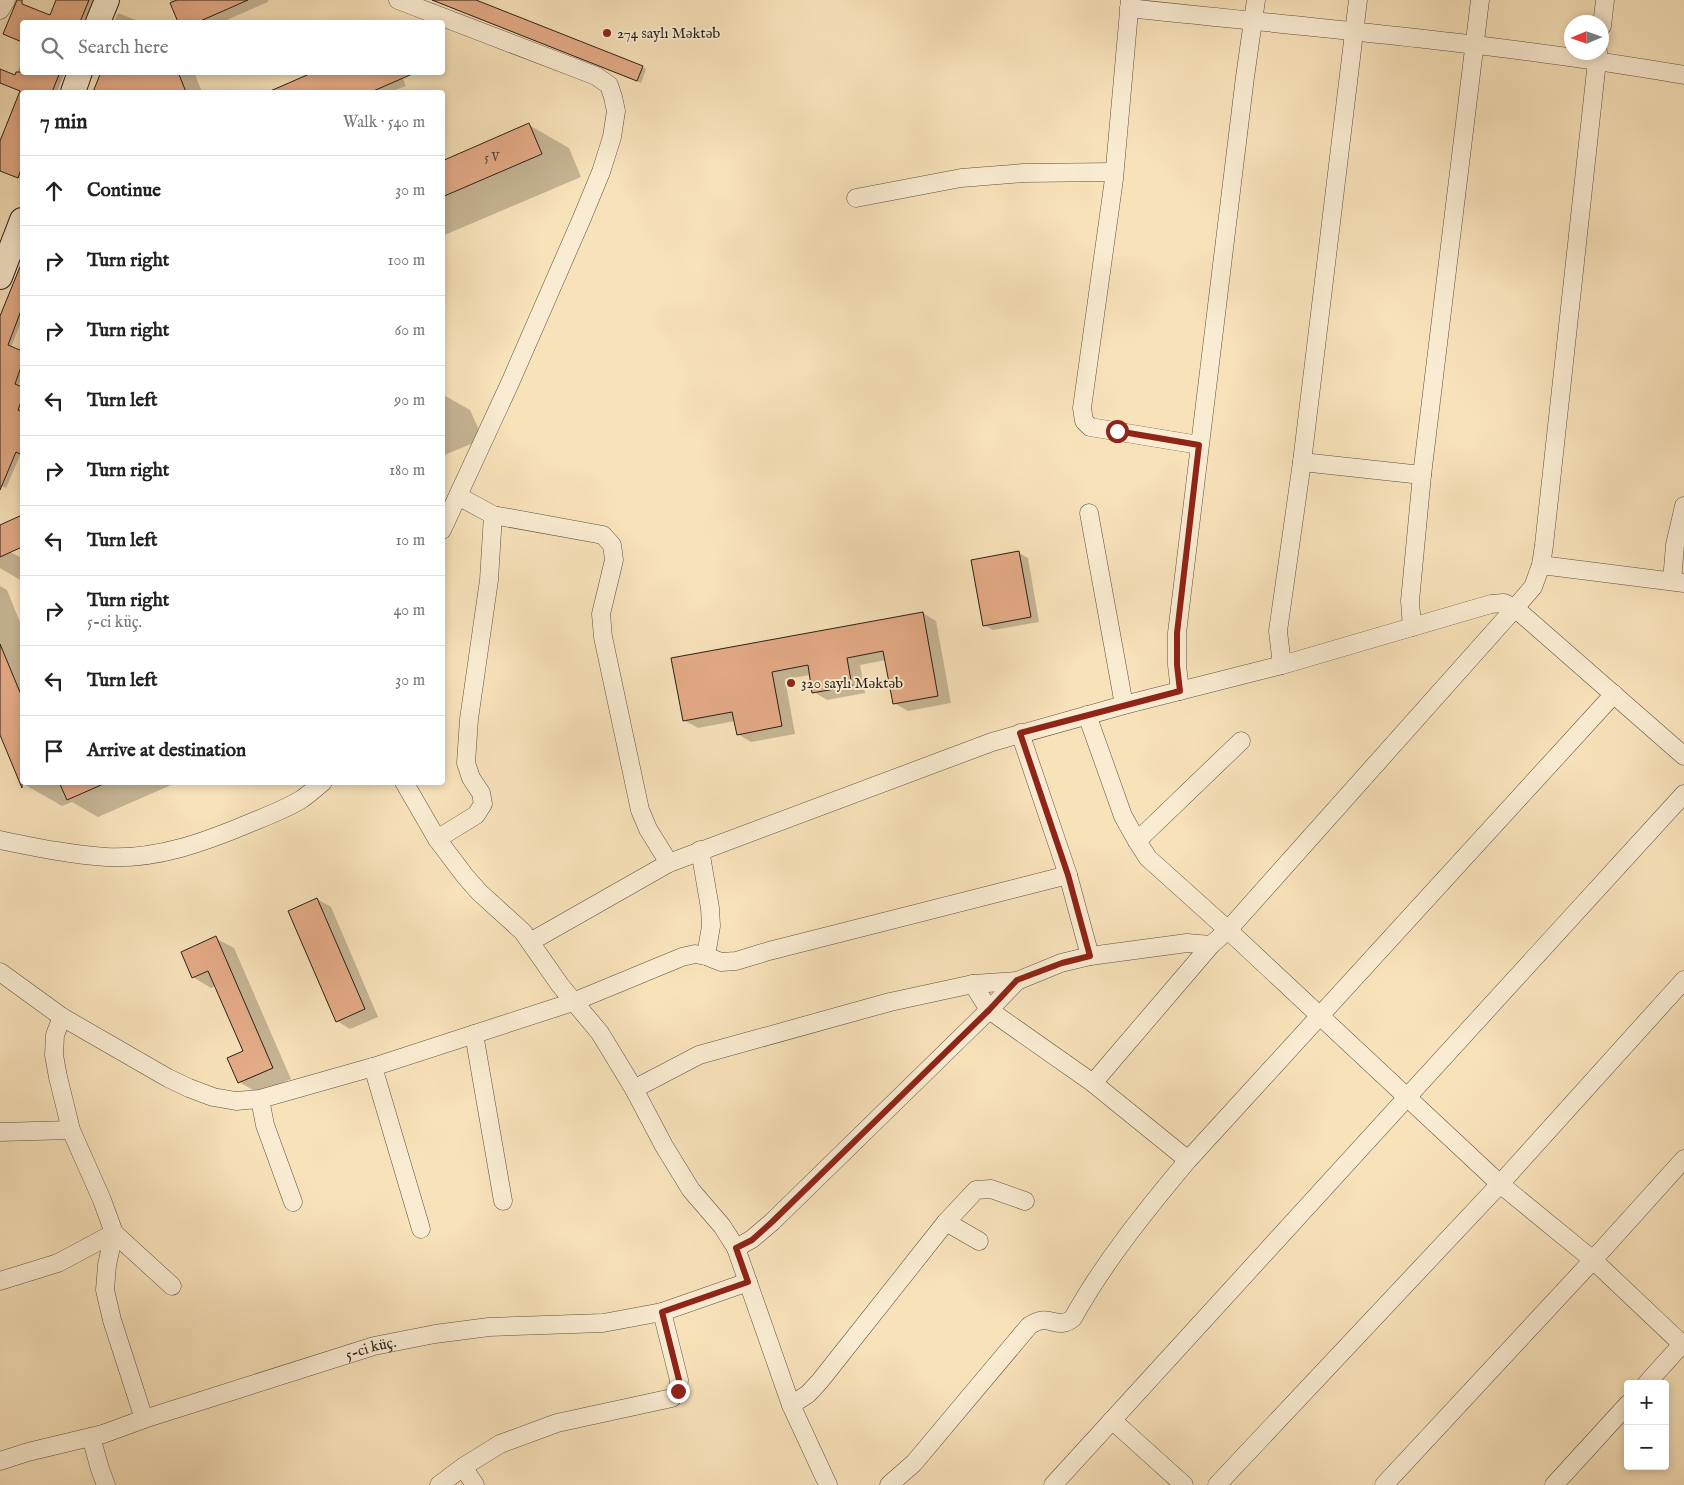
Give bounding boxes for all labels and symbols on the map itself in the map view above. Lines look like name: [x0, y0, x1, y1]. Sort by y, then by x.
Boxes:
north arrow: [1564, 15, 1609, 60]
place label: 274 saylı Məktəb: [617, 24, 720, 43]
marker: 274 saylı Məktəb: [601, 27, 613, 39]
house number: 5 V: [485, 150, 501, 165]
route start: [1106, 420, 1129, 443]
place label: 320 saylı Məktəb: [801, 674, 903, 693]
marker: 320 saylı Məktəb: [785, 677, 797, 689]
street label: 5-ci küç.: [343, 1333, 398, 1364]
route end: [667, 1380, 690, 1403]

